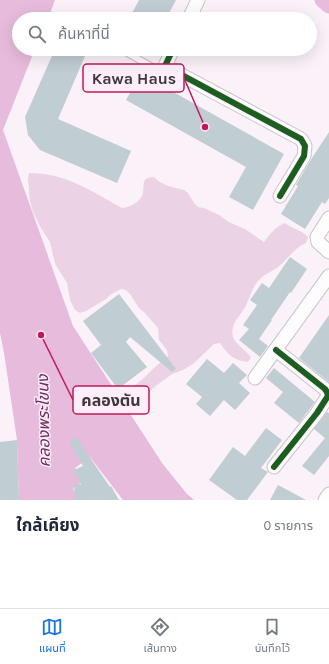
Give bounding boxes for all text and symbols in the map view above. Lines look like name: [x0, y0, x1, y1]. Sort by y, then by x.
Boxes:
search box: [12, 12, 317, 56]
icon: search: [26, 23, 48, 45]
text: ค้นหาที่นี่: [58, 25, 110, 43]
callout: Kawa Haus: [83, 64, 184, 92]
text: Kawa Haus: [92, 69, 176, 88]
water label: คลองพระโขนง: [33, 373, 54, 468]
callout: คลองตัน: [73, 386, 149, 414]
text: คลองตัน: [81, 391, 141, 410]
text: ใกล้เคียง: [16, 515, 79, 535]
text: 0 รายการ: [263, 518, 313, 533]
tab: แผนที่: [39, 616, 66, 657]
tab: เส้นทาง: [144, 616, 177, 657]
tab: บันทึกไว้: [255, 616, 290, 657]

